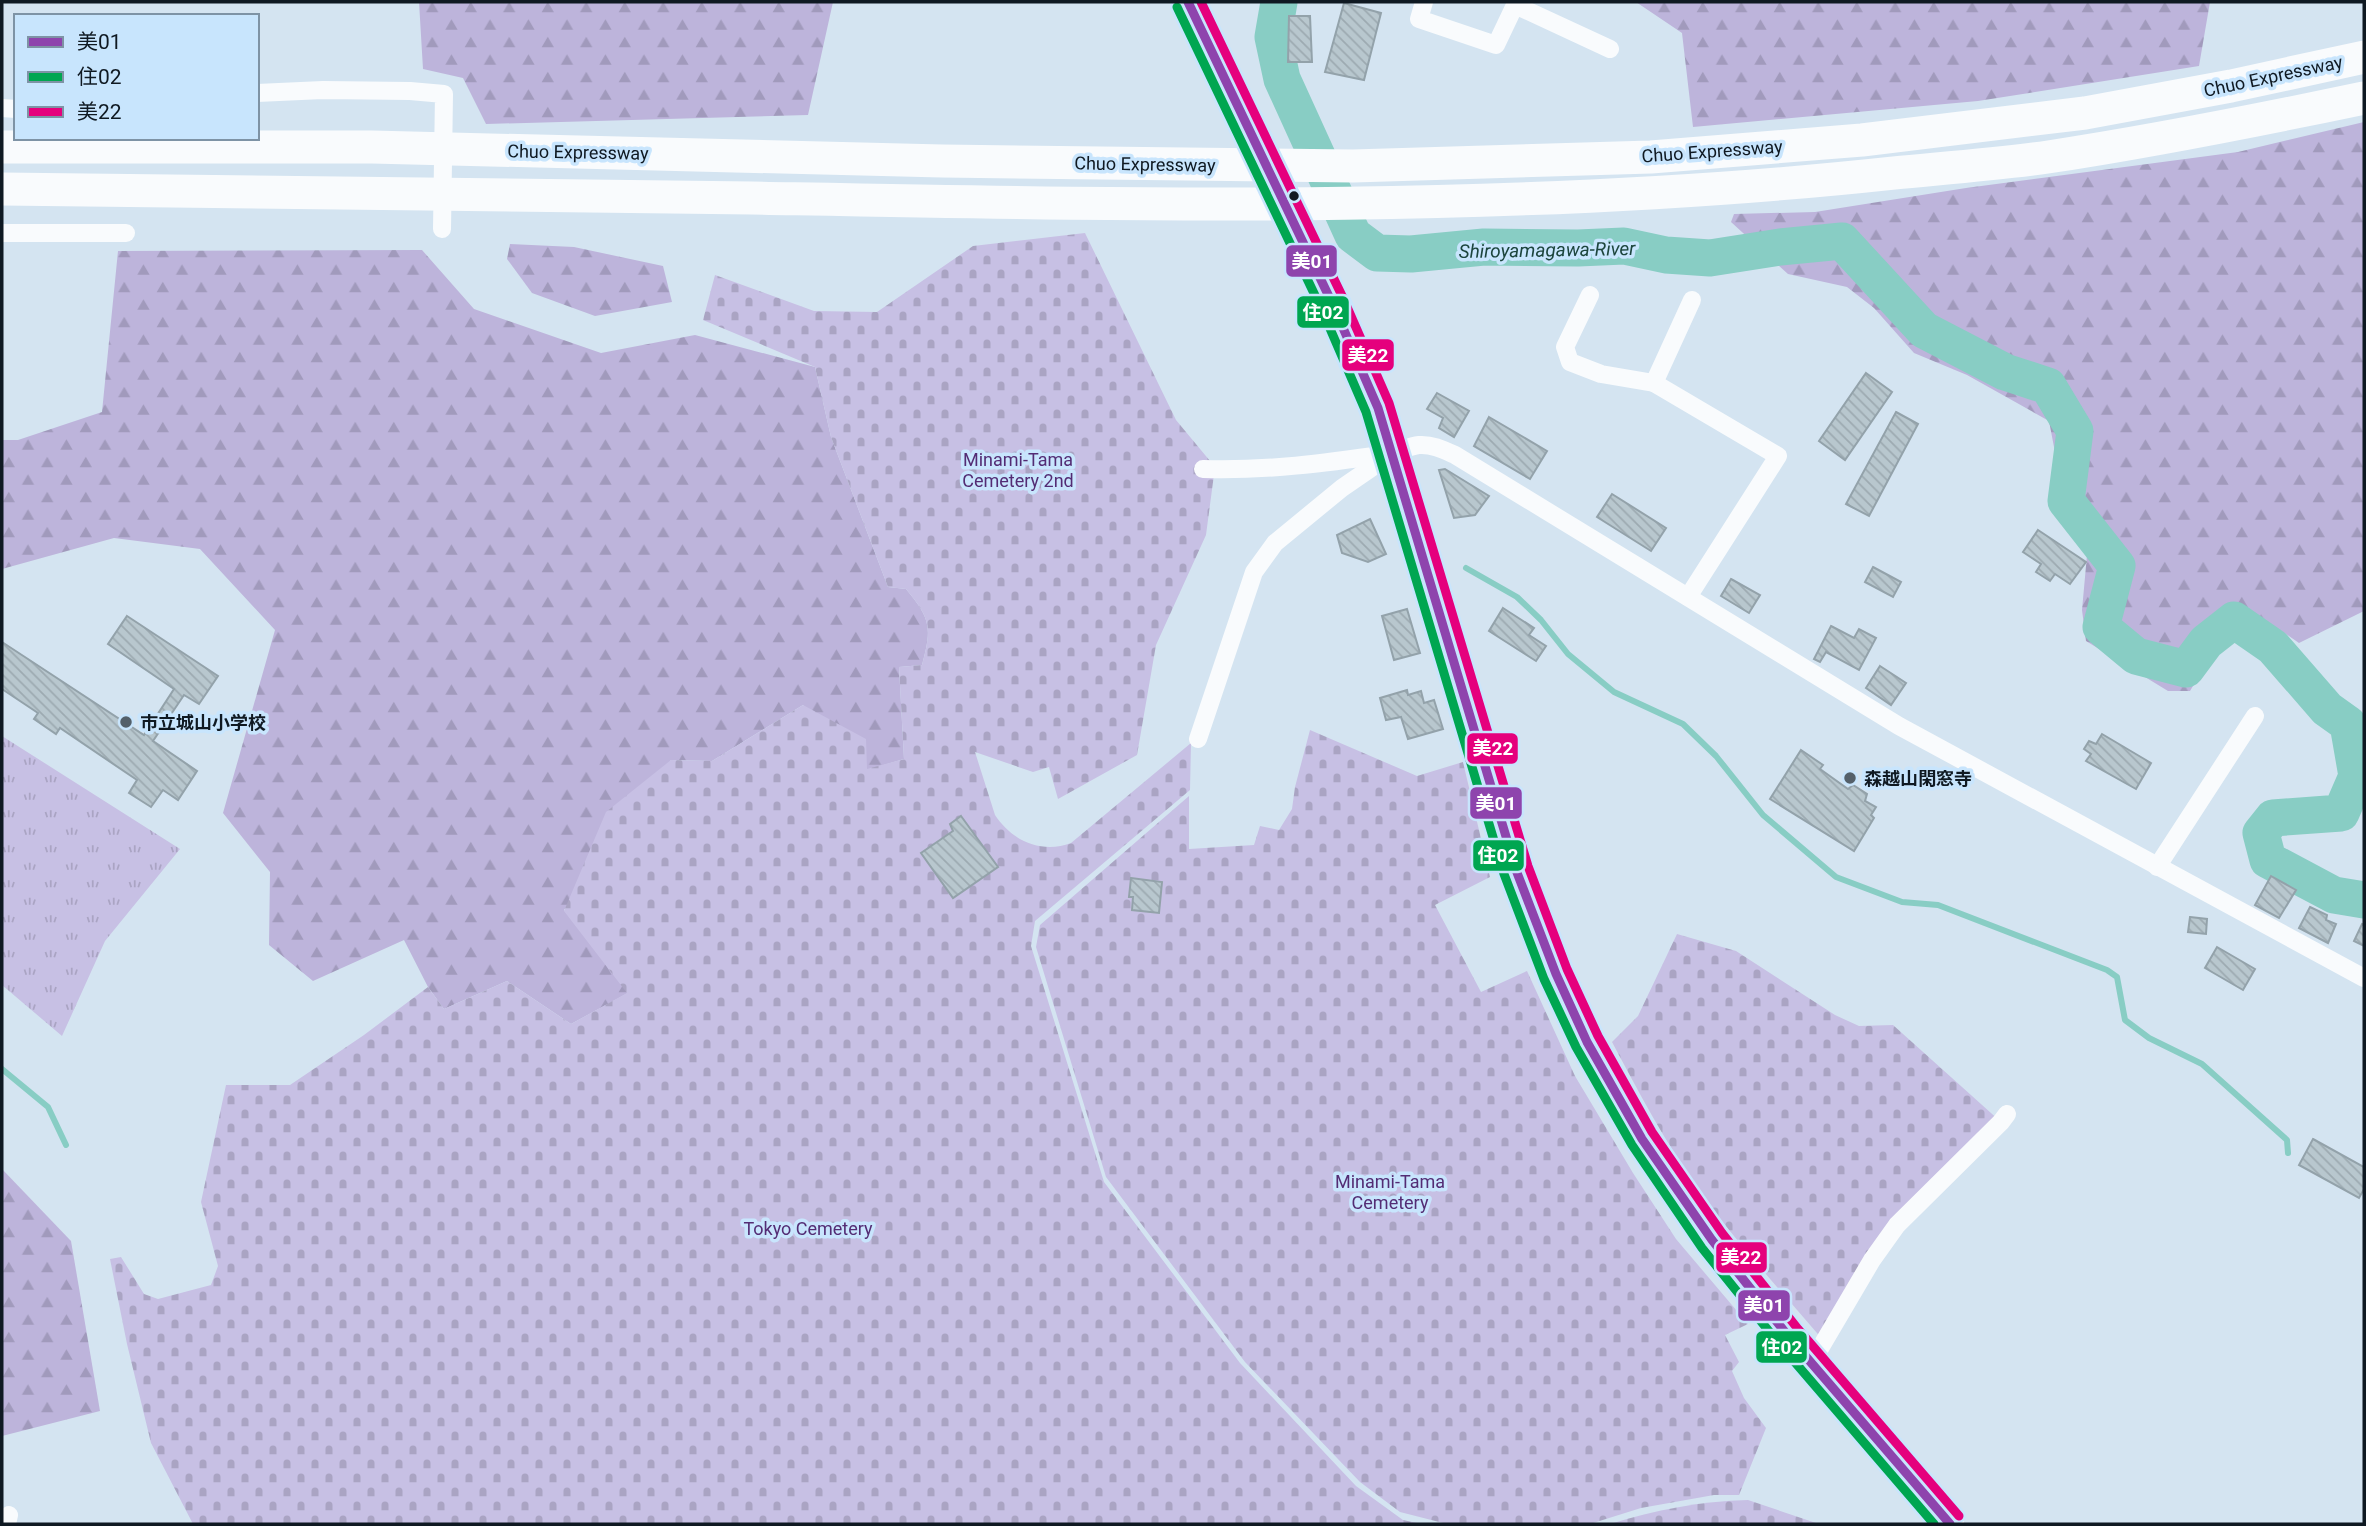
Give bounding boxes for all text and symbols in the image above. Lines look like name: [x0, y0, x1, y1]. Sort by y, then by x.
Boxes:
legend: [14, 14, 259, 140]
text: 美01: [77, 30, 122, 54]
street label: Chuo Expressway: [2202, 51, 2345, 101]
text: 住02: [77, 65, 122, 89]
text: 美22: [77, 100, 122, 124]
street label: Chuo Expressway: [1641, 136, 1784, 166]
street label: Chuo Expressway: [507, 140, 649, 164]
street label: Chuo Expressway: [1074, 152, 1216, 176]
unlabelled marker: [1287, 189, 1301, 203]
water label: Shiroyamagawa-River: [1458, 237, 1636, 263]
line badge: 美01: [1285, 244, 1338, 278]
text: 美01: [1292, 250, 1332, 273]
line badge: 住02: [1296, 295, 1350, 329]
text: 住02: [1303, 301, 1343, 324]
line badge: 美22: [1341, 338, 1395, 372]
text: 美22: [1348, 344, 1388, 367]
park label: Minami-Tama Cemetery 2nd: [962, 449, 1074, 491]
place label: 市立城山小学校: [140, 712, 266, 733]
marker: 市立城山小学校: [118, 714, 134, 730]
line badge: 美22: [1466, 732, 1519, 765]
text: 美22: [1473, 737, 1513, 760]
place label: 森越山閑窓寺: [1864, 768, 1972, 789]
marker: 森越山閑窓寺: [1842, 770, 1858, 786]
line badge: 美01: [1469, 786, 1523, 820]
text: 美01: [1476, 792, 1516, 815]
line badge: 住02: [1472, 839, 1525, 872]
text: 住02: [1478, 844, 1518, 867]
park label: Minami-Tama Cemetery: [1335, 1171, 1445, 1213]
park label: Tokyo Cemetery: [743, 1218, 873, 1239]
line badge: 美22: [1715, 1241, 1768, 1274]
text: 美22: [1721, 1246, 1761, 1269]
line badge: 美01: [1737, 1289, 1791, 1322]
text: 美01: [1744, 1294, 1784, 1317]
line badge: 住02: [1755, 1330, 1808, 1364]
text: 住02: [1762, 1336, 1802, 1359]

